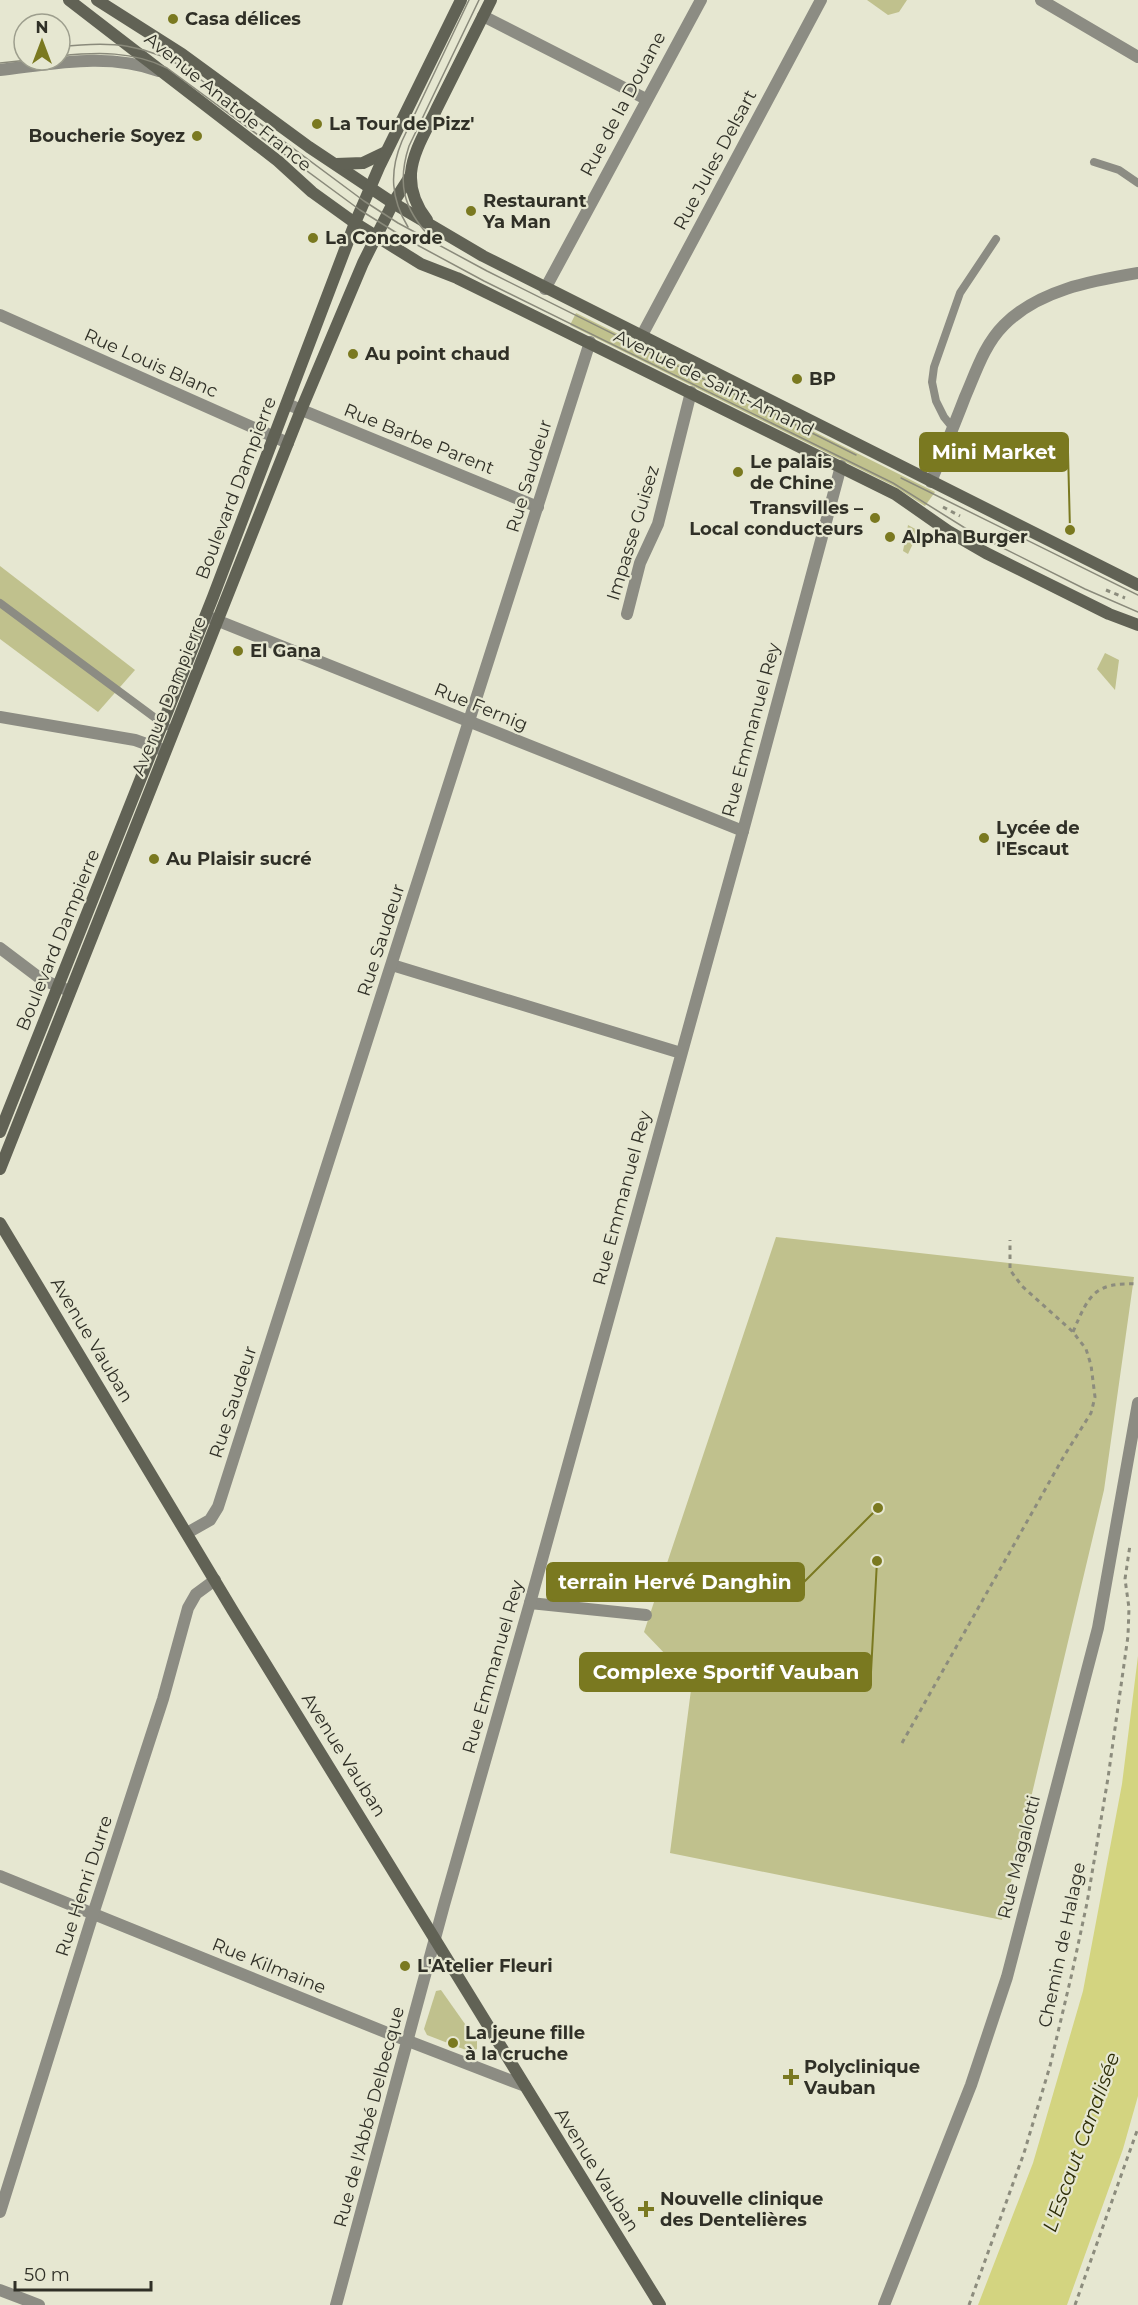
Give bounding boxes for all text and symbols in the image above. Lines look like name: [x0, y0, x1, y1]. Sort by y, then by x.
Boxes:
place label: Casa délices: [185, 8, 301, 30]
north arrow: [12, 12, 72, 72]
marker: Casa délices: [166, 12, 180, 26]
text: N: [36, 18, 48, 37]
street label: Avenue Anatole France: [140, 28, 316, 176]
street label: Rue de la Douane: [576, 28, 670, 180]
street label: Rue Jules Delsart: [669, 86, 761, 234]
place label: La Tour de Pizz': [329, 113, 474, 135]
marker: La Tour de Pizz': [310, 117, 324, 131]
place label: Boucherie Soyez: [29, 125, 185, 147]
marker: Boucherie Soyez: [190, 129, 204, 143]
place label: Restaurant Ya Man: [482, 190, 587, 233]
marker: Restaurant Ya Man: [464, 204, 478, 218]
place label: La Concorde: [325, 227, 443, 249]
marker: La Concorde: [306, 231, 320, 245]
street label: Rue Louis Blanc: [81, 324, 221, 402]
street label: Avenue de Saint-Amand: [610, 325, 818, 441]
place label: Au point chaud: [364, 343, 510, 365]
marker: Au point chaud: [346, 347, 360, 361]
place label: BP: [809, 368, 836, 390]
marker: BP: [790, 372, 804, 386]
street label: Boulevard Dampierre: [191, 393, 281, 582]
street label: Rue Barbe Parent: [341, 399, 497, 479]
street label: Rue Saudeur: [501, 417, 557, 535]
callout: Mini Market: [920, 433, 1068, 471]
text: Mini Market: [932, 440, 1057, 464]
place label: Le palais de Chine: [750, 451, 834, 494]
street label: Impasse Guisez: [602, 463, 664, 603]
marker: Le palais de Chine: [731, 465, 745, 479]
place label: Transvilles – Local conducteurs: [689, 497, 863, 540]
marker: Transvilles – Local conducteurs: [868, 511, 882, 525]
place label: Alpha Burger: [901, 526, 1028, 548]
marker: Alpha Burger: [883, 530, 897, 544]
street label: Avenue Dampierre: [127, 613, 211, 779]
place label: El Gana: [250, 640, 321, 662]
street label: Rue Emmanuel Rey: [717, 640, 785, 820]
marker: El Gana: [231, 644, 245, 658]
street label: Rue Fernig: [431, 678, 531, 736]
place label: Lycée de l'Escaut: [996, 817, 1080, 860]
marker: Lycée de l'Escaut: [977, 831, 991, 845]
street label: Boulevard Dampierre: [11, 846, 105, 1034]
place label: Au Plaisir sucré: [165, 848, 312, 870]
marker: Au Plaisir sucré: [147, 852, 161, 866]
street label: Rue Saudeur: [352, 881, 410, 999]
street label: Rue Emmanuel Rey: [588, 1108, 656, 1288]
street label: Avenue Vauban: [46, 1274, 138, 1406]
street label: Rue Saudeur: [204, 1343, 262, 1461]
callout: terrain Hervé Danghin: [547, 1563, 804, 1601]
text: terrain Hervé Danghin: [558, 1570, 792, 1594]
street label: Rue Emmanuel Rey: [458, 1577, 528, 1756]
callout: Complexe Sportif Vauban: [580, 1653, 871, 1691]
text: Complexe Sportif Vauban: [593, 1660, 859, 1684]
street label: Avenue Vauban: [297, 1689, 391, 1821]
street label: Rue Magalotti: [993, 1793, 1045, 1921]
street label: Rue Henri Durre: [51, 1813, 117, 1959]
street label: Chemin de Halage: [1034, 1860, 1090, 2030]
street label: Rue Kilmaine: [209, 1933, 329, 1999]
place label: L'Atelier Fleuri: [417, 1955, 553, 1977]
marker: L'Atelier Fleuri: [398, 1959, 412, 1973]
street label: Rue de l'Abbé Delbecque: [329, 2004, 409, 2230]
place label: La jeune fille à la cruche: [465, 2022, 585, 2065]
marker: La jeune fille à la cruche: [446, 2036, 460, 2050]
water label: L'Escaut Canalisée: [1037, 2049, 1125, 2235]
place label: Polyclinique Vauban: [803, 2056, 920, 2099]
marker: Polyclinique Vauban: [782, 2068, 800, 2086]
street label: Avenue Vauban: [550, 2104, 644, 2236]
place label: Nouvelle clinique des Dentelières: [660, 2188, 823, 2231]
marker: Nouvelle clinique des Dentelières: [637, 2200, 655, 2218]
scale bar: [15, 2254, 152, 2292]
text: 50 m: [24, 2264, 70, 2286]

